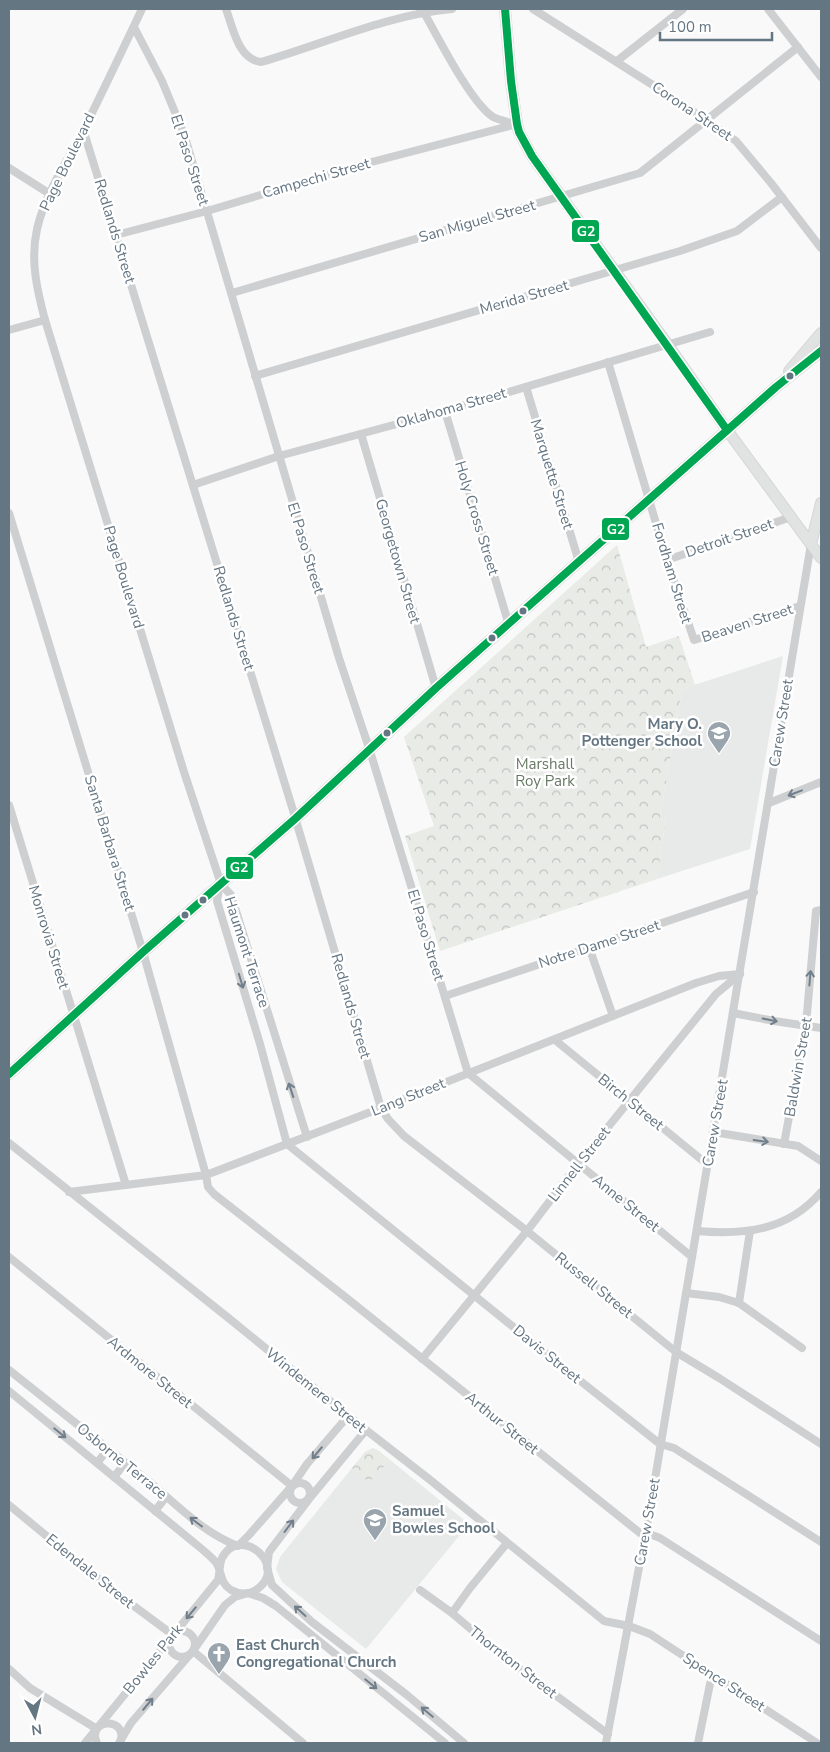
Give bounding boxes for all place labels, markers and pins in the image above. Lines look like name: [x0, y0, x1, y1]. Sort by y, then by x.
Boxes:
unlabelled marker: [785, 371, 795, 381]
unlabelled marker: [518, 606, 528, 616]
unlabelled marker: [487, 633, 497, 643]
place label: Mary O. Pottenger School: [582, 714, 702, 751]
school or university icon: Mary O. Pottenger School: [706, 720, 732, 754]
unlabelled marker: [382, 728, 392, 738]
unlabelled marker: [198, 895, 208, 905]
unlabelled marker: [180, 910, 190, 920]
place label: Samuel Bowles School: [392, 1501, 495, 1538]
school or university icon: Samuel Bowles School: [362, 1507, 388, 1541]
place label: East Church Congregational Church: [236, 1635, 397, 1672]
church icon: East Church Congregational Church: [206, 1641, 232, 1675]

